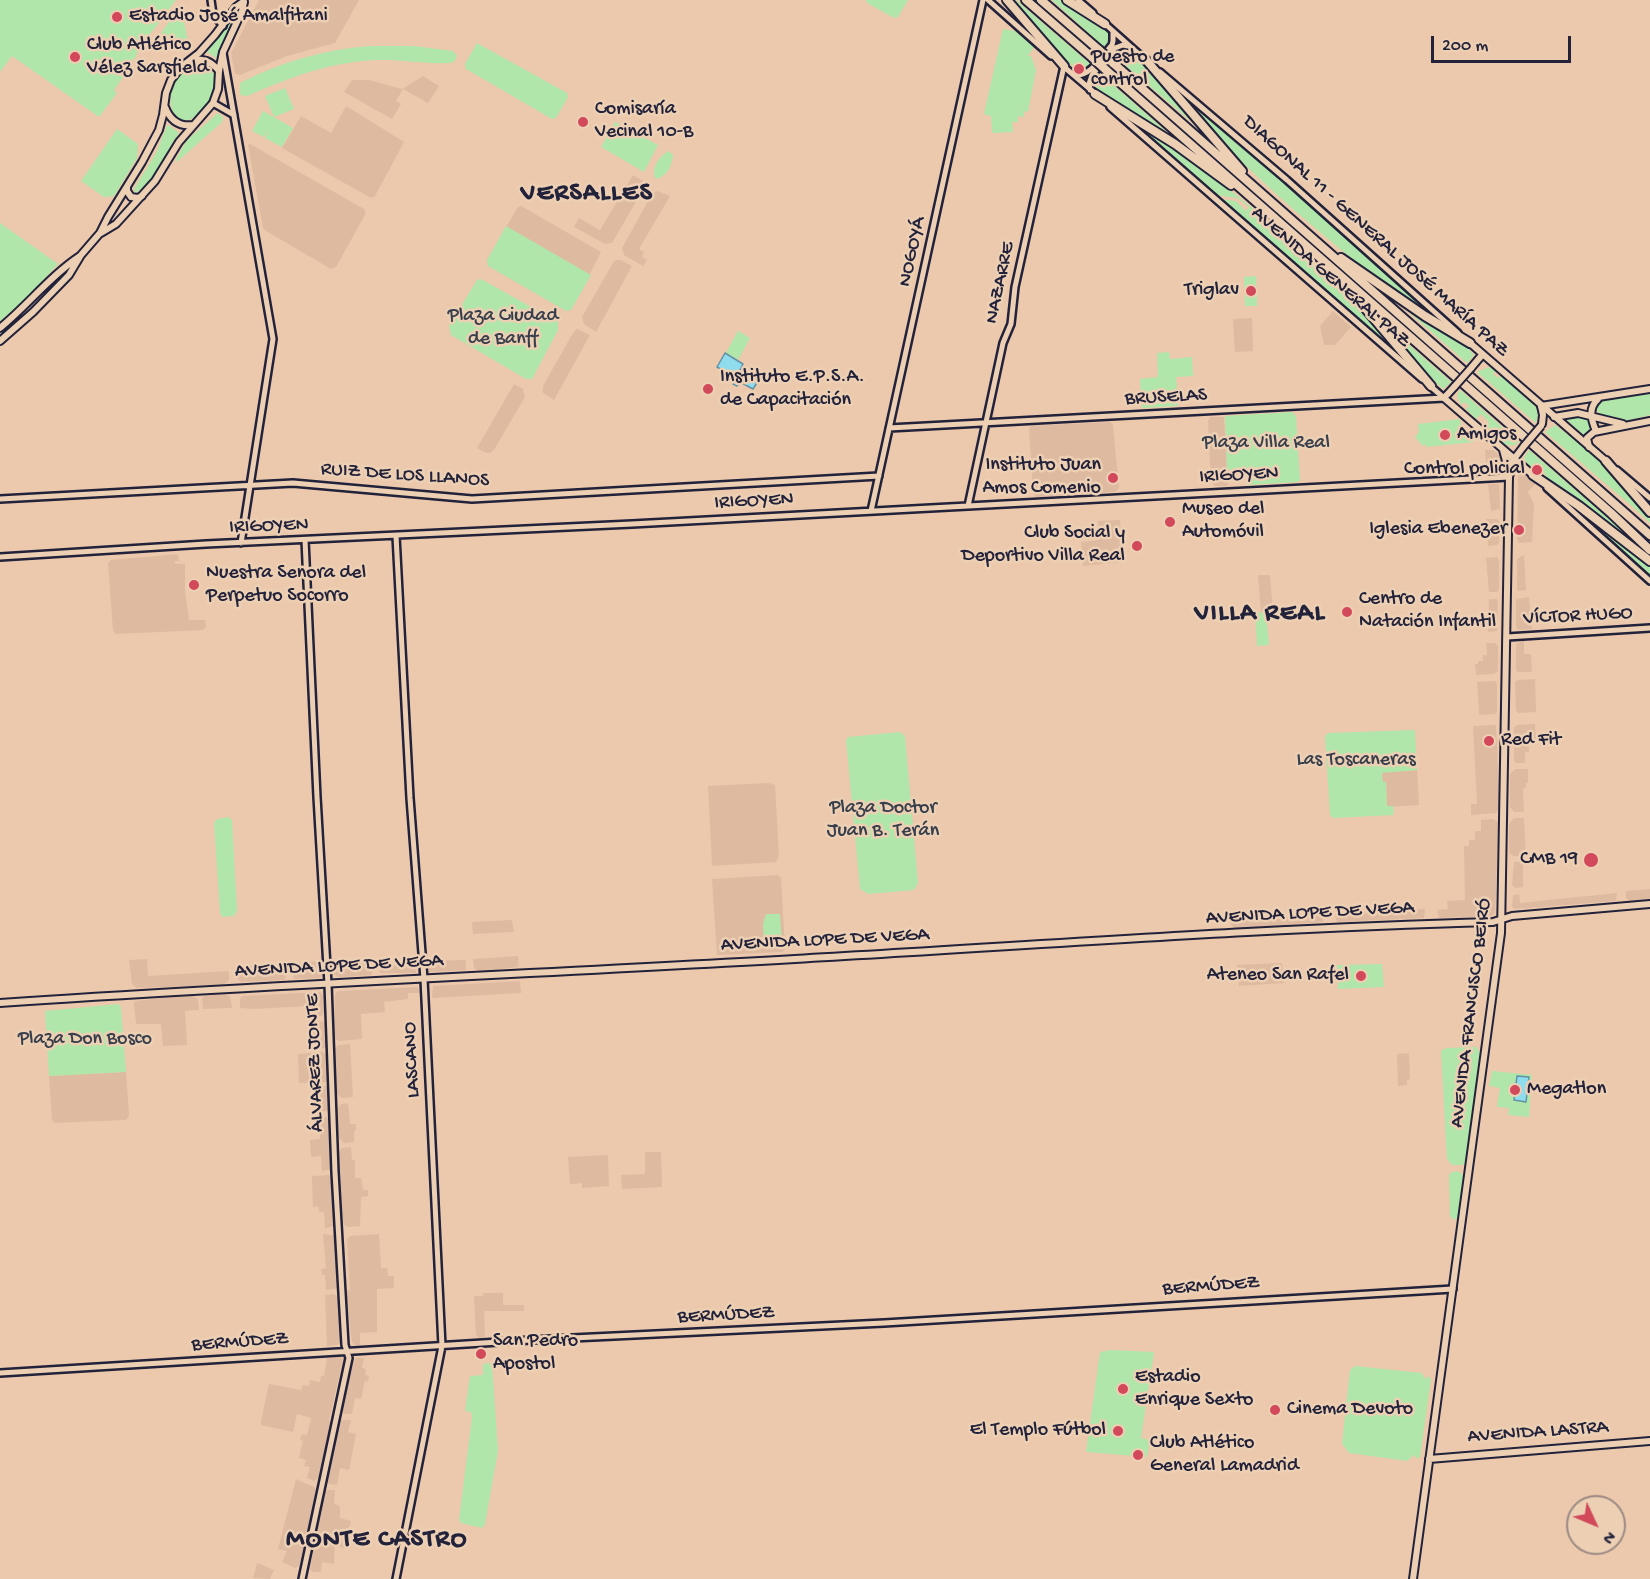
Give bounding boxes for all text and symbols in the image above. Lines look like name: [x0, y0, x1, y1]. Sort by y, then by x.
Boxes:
place label: Estadio José Amalfitani: [129, 5, 328, 29]
marker: Estadio José Amalfitani: [110, 10, 124, 24]
scale bar: [1434, 24, 1574, 62]
place label: Club Atlético Vélez Sarsfield: [87, 34, 208, 81]
text: 200 m: [1442, 36, 1488, 57]
place label: Puesto de control: [1091, 46, 1174, 93]
marker: Club Atlético Vélez Sarsfield: [68, 50, 82, 64]
marker: Puesto de control: [1072, 62, 1086, 76]
place label: Comisaría Vecinal 10-B: [595, 98, 693, 145]
street label: DIAGONAL 11 - GENERAL JOSÉ MARÍA PAZ: [1237, 111, 1513, 363]
marker: Comisaría Vecinal 10-B: [576, 115, 590, 129]
district label: VERSALLES: [521, 179, 653, 211]
street label: AVENIDA GENERAL PAZ: [1245, 202, 1415, 354]
street label: NOGOYÁ: [894, 215, 932, 289]
street label: NAZARRE: [981, 240, 1021, 326]
place label: Triglav: [1184, 279, 1239, 303]
marker: Triglav: [1244, 284, 1258, 298]
park label: Plaza Ciudad de Banff: [448, 305, 558, 352]
place label: Instituto E.P.S.A. de Capacitación: [720, 366, 865, 413]
marker: Instituto E.P.S.A. de Capacitación: [701, 382, 715, 396]
street label: BRUSELAS: [1124, 384, 1208, 412]
place label: Amigos: [1457, 423, 1516, 447]
marker: Amigos: [1438, 428, 1452, 442]
park label: Plaza Villa Real: [1202, 432, 1330, 456]
place label: Instituto Juan Amos Comenio: [983, 454, 1101, 501]
street label: RUIZ DE LOS LLANOS: [320, 458, 490, 494]
place label: Control policial: [1404, 458, 1525, 482]
street label: IRIGOYEN: [1199, 462, 1279, 490]
marker: Control policial: [1530, 463, 1544, 477]
marker: Instituto Juan Amos Comenio: [1106, 471, 1120, 485]
street label: IRIGOYEN: [714, 488, 794, 516]
place label: Museo del Automóvil: [1182, 498, 1265, 545]
street label: IRIGOYEN: [229, 514, 309, 540]
marker: Museo del Automóvil: [1163, 515, 1177, 529]
place label: Iglesia Ebenezer: [1369, 518, 1507, 542]
place label: Club Social y Deportivo Villa Real: [961, 522, 1125, 569]
marker: Iglesia Ebenezer: [1512, 523, 1526, 537]
marker: Club Social y Deportivo Villa Real: [1130, 539, 1144, 553]
place label: Nuestra Senora del Perpetuo Socorro: [206, 562, 366, 609]
marker: Nuestra Senora del Perpetuo Socorro: [187, 578, 201, 592]
place label: Centro de Natación Infantil: [1359, 588, 1496, 635]
district label: VILLA REAL: [1195, 599, 1325, 631]
street label: VÍCTOR HUGO: [1523, 602, 1633, 632]
marker: Centro de Natación Infantil: [1340, 605, 1354, 619]
place label: Red Fit: [1501, 729, 1561, 753]
marker: Red Fit: [1482, 734, 1496, 748]
park label: Las Toscaneras: [1296, 749, 1416, 773]
park label: Plaza Doctor Juan B. Terán: [827, 797, 939, 844]
place label: CMB 19: [1520, 848, 1578, 872]
marker: CMB 19: [1582, 851, 1600, 869]
street label: AVENIDA LOPE DE VEGA: [1205, 897, 1415, 931]
street label: AVENIDA FRANCISCO BEIRÓ: [1446, 897, 1498, 1129]
street label: AVENIDA LOPE DE VEGA: [720, 924, 930, 958]
street label: AVENIDA LOPE DE VEGA: [234, 950, 444, 984]
place label: Ateneo San Rafel: [1207, 964, 1349, 988]
marker: Ateneo San Rafel: [1354, 969, 1368, 983]
street label: ÁLVAREZ JONTE: [302, 993, 330, 1133]
street label: LASCANO: [399, 1021, 427, 1099]
park label: Plaza Don Bosco: [18, 1028, 152, 1052]
place label: Megatlon: [1527, 1078, 1606, 1102]
marker: Megatlon: [1508, 1083, 1522, 1097]
street label: BERMÚDEZ: [1162, 1272, 1260, 1302]
street label: BERMÚDEZ: [677, 1301, 775, 1331]
street label: BERMÚDEZ: [191, 1328, 289, 1358]
place label: San Pedro Apostol: [493, 1330, 578, 1377]
marker: San Pedro Apostol: [474, 1347, 488, 1361]
place label: Estadio Enrique Sexto: [1135, 1366, 1253, 1413]
marker: Estadio Enrique Sexto: [1116, 1382, 1130, 1396]
place label: Cinema Devoto: [1287, 1398, 1413, 1422]
marker: Cinema Devoto: [1268, 1403, 1282, 1417]
street label: AVENIDA LASTRA: [1467, 1416, 1609, 1450]
place label: El Templo Fútbol: [970, 1419, 1106, 1443]
marker: El Templo Fútbol: [1111, 1424, 1125, 1438]
place label: Club Atlético General Lamadrid: [1150, 1432, 1299, 1479]
marker: Club Atlético General Lamadrid: [1131, 1448, 1145, 1462]
north arrow: [1566, 1495, 1626, 1555]
district label: MONTE CASTRO: [286, 1525, 468, 1557]
text: N: [1597, 1526, 1618, 1547]

